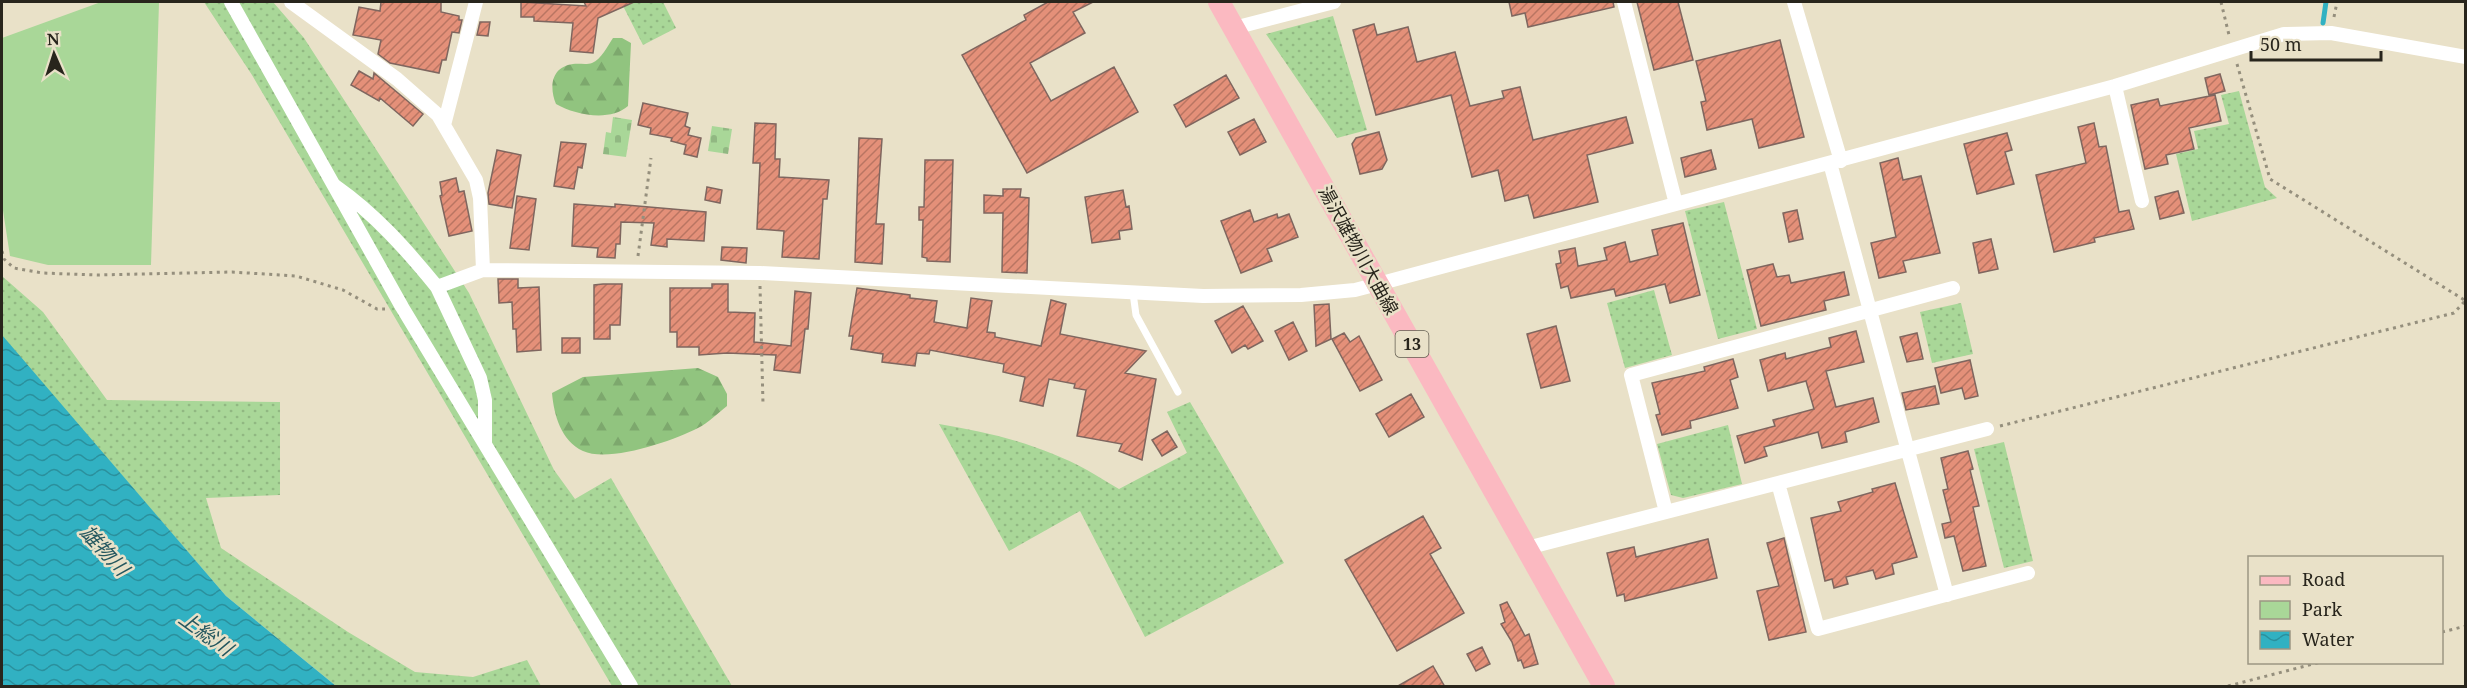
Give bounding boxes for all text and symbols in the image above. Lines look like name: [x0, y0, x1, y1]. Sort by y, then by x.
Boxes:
north arrow: [24, 24, 84, 84]
scale bar: [2251, 24, 2382, 62]
text: N: [46, 28, 60, 50]
text: 50 m: [2260, 32, 2302, 56]
street label: 湯沢雄物川大曲線: [1314, 181, 1404, 319]
road number: 13: [1396, 331, 1428, 357]
water label: 雄物川: [75, 519, 137, 583]
legend: [2248, 556, 2443, 664]
text: Road: [2302, 567, 2345, 591]
text: Park: [2302, 597, 2342, 621]
water label: 上総川: [174, 604, 240, 663]
text: Water: [2302, 627, 2355, 651]

